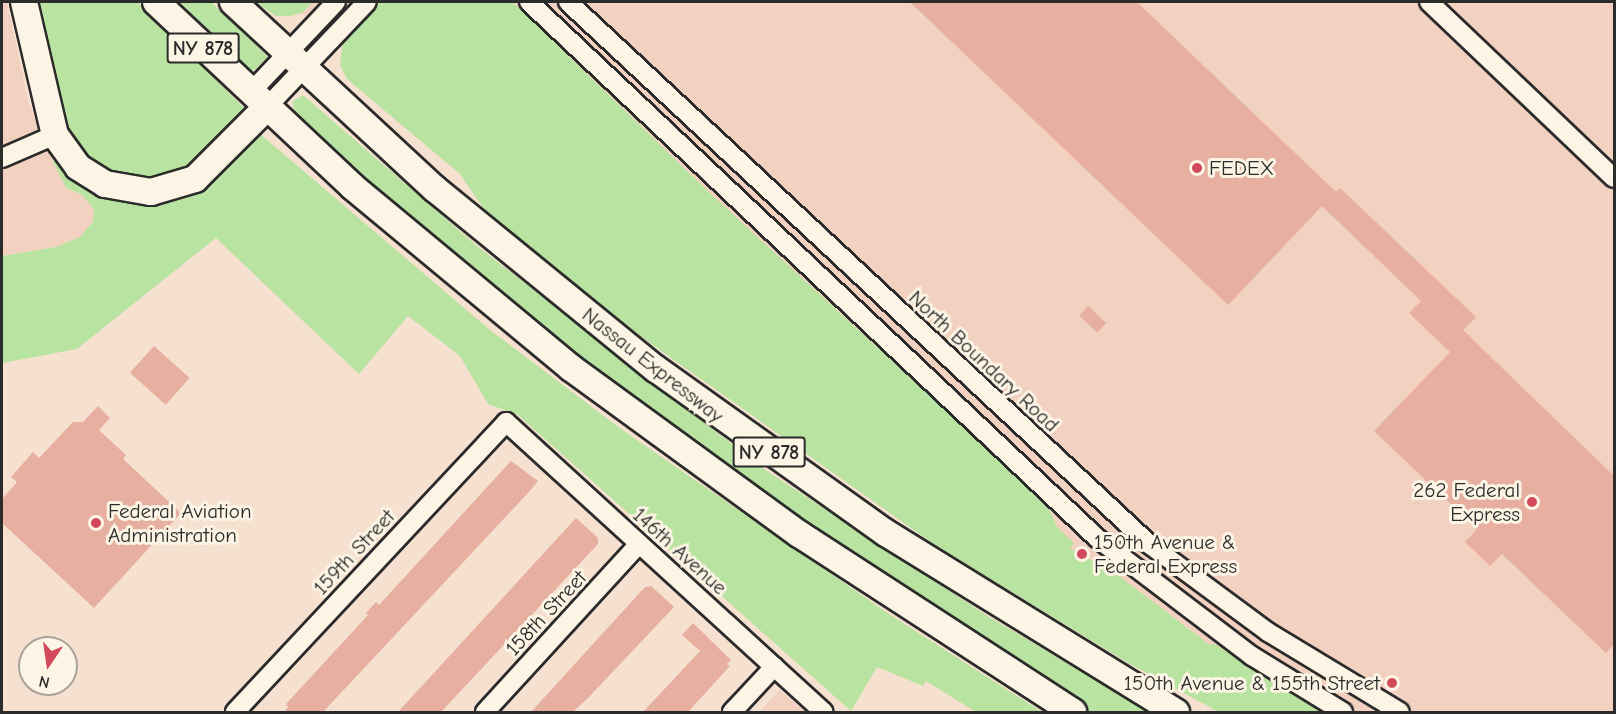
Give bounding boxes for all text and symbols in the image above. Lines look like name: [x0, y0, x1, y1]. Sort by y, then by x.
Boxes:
road number: NY 878: [166, 31, 240, 65]
place label: FEDEX: [1209, 155, 1274, 181]
marker: FEDEX: [1190, 161, 1204, 175]
street label: North Boundary Road: [904, 285, 1064, 437]
street label: Nassau Expressway: [577, 302, 729, 428]
road number: NY 878: [732, 435, 806, 469]
place label: 262 Federal Express: [1413, 477, 1520, 527]
marker: 262 Federal Express: [1525, 495, 1539, 509]
place label: Federal Aviation Administration: [108, 498, 252, 548]
street label: 146th Avenue: [628, 502, 732, 600]
street label: 159th Street: [308, 504, 400, 600]
marker: Federal Aviation Administration: [89, 516, 103, 530]
place label: 150th Avenue & Federal Express: [1094, 529, 1237, 579]
marker: 150th Avenue & Federal Express: [1075, 547, 1089, 561]
street label: 158th Street: [500, 565, 592, 661]
north arrow: [18, 636, 78, 696]
place label: 150th Avenue & 155th Street: [1124, 670, 1380, 696]
text: N: [37, 672, 52, 692]
marker: 150th Avenue & 155th Street: [1385, 676, 1399, 690]

